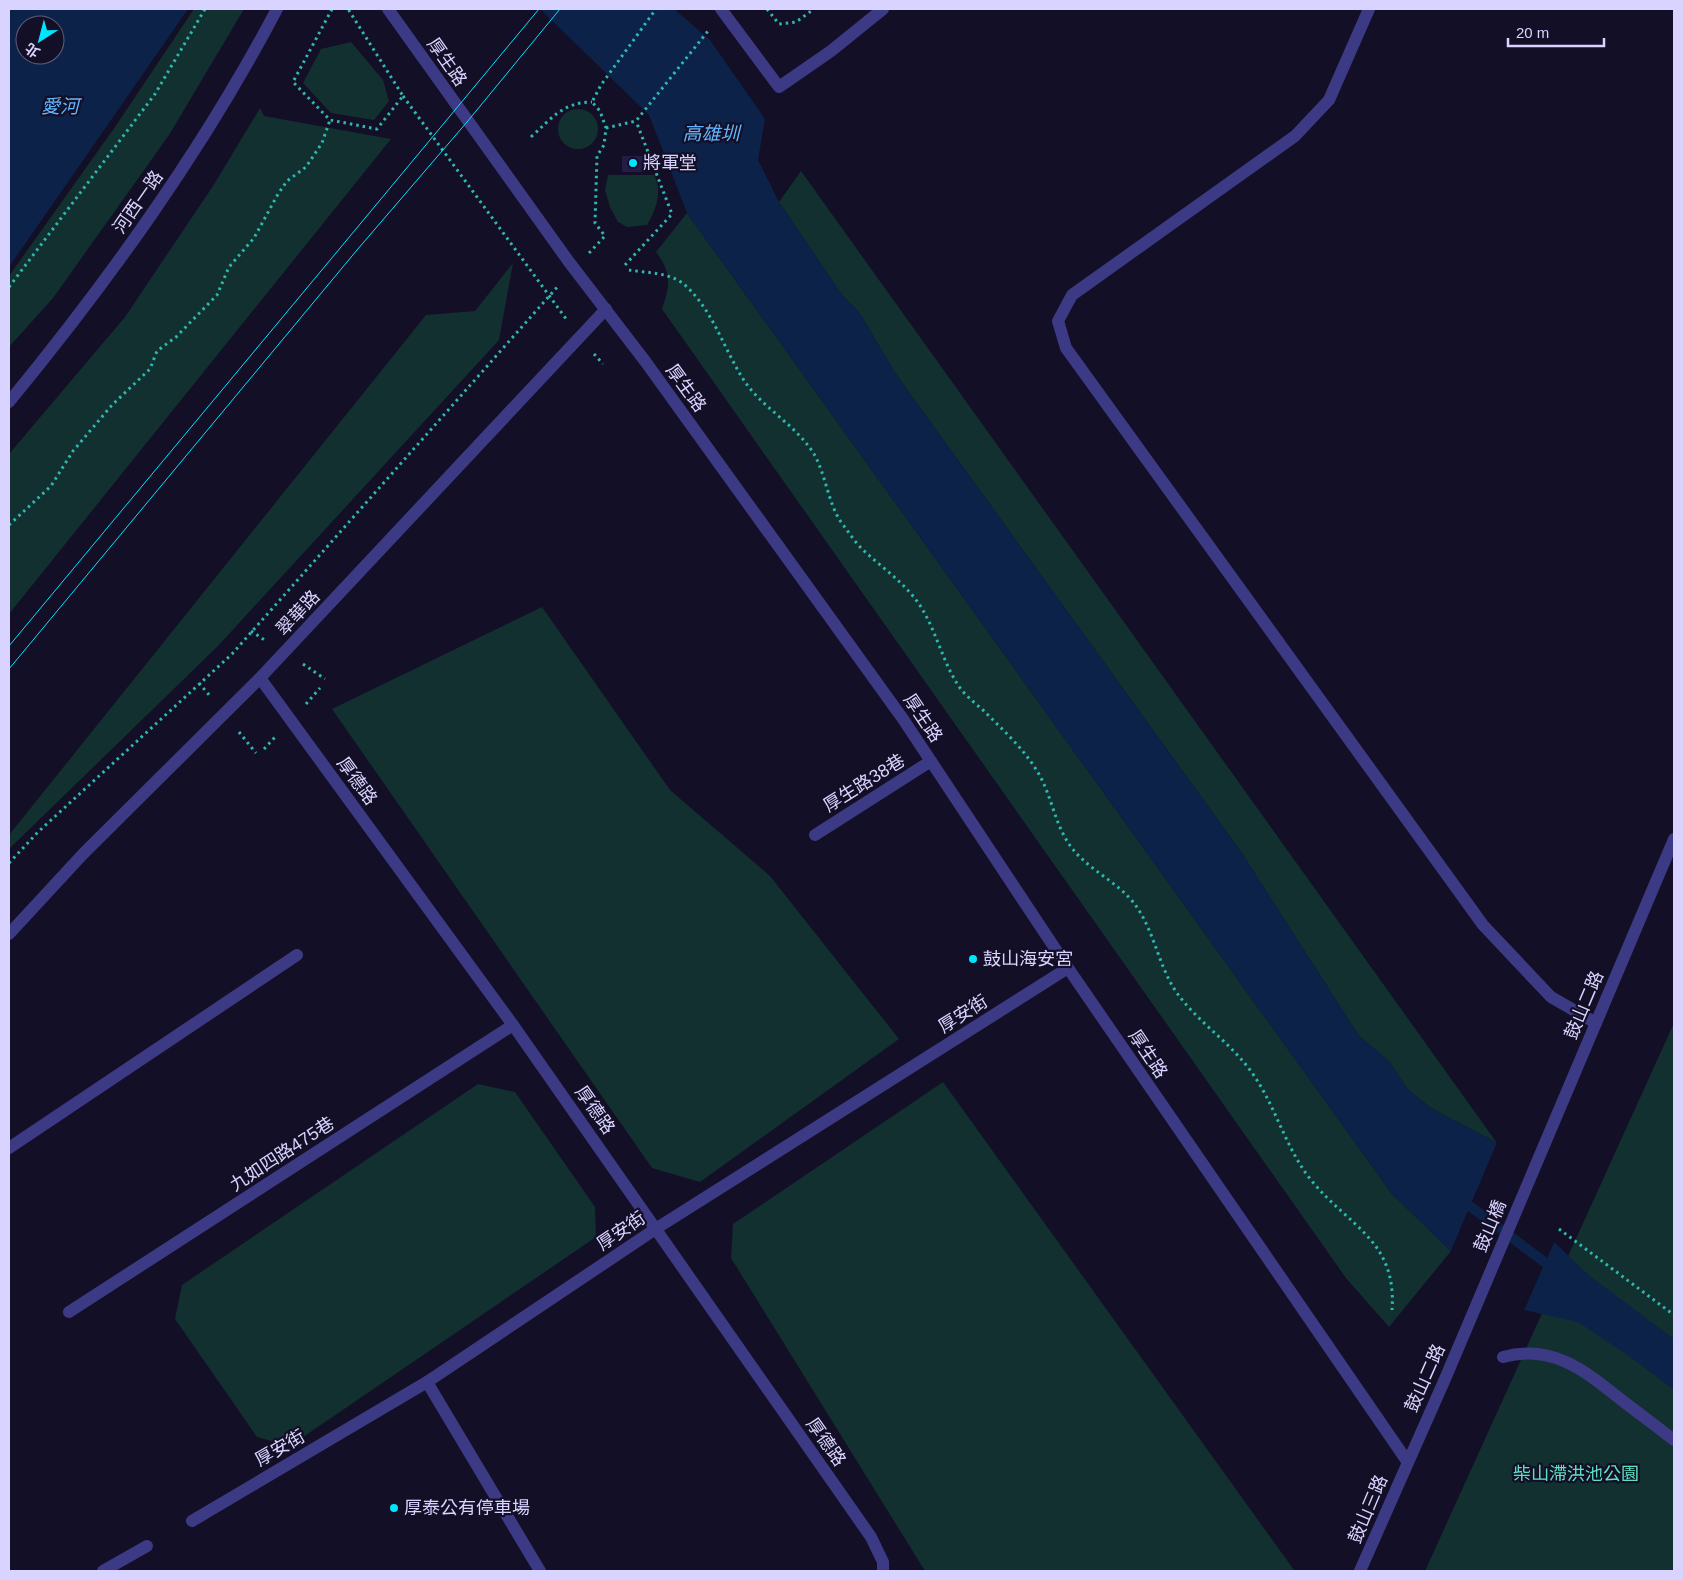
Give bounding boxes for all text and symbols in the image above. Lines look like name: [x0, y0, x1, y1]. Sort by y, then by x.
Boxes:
north arrow: [15, 15, 65, 65]
scale bar: [1508, 15, 1604, 47]
text: 20 m: [1516, 24, 1549, 41]
street label: 厚生路: [423, 34, 471, 90]
text: 北: [22, 40, 43, 61]
water label: 愛河: [41, 96, 83, 117]
water label: 高雄圳: [682, 123, 742, 144]
place label: 將軍堂: [643, 153, 697, 173]
marker: 將軍堂: [627, 157, 639, 169]
street label: 河西一路: [109, 167, 167, 237]
street label: 厚生路: [662, 360, 710, 416]
street label: 翠華路: [272, 586, 324, 640]
street label: 厚生路: [900, 690, 946, 746]
street label: 厚生路38巷: [820, 750, 908, 816]
street label: 厚德路: [333, 753, 381, 809]
place label: 鼓山海安宮: [983, 949, 1073, 969]
marker: 鼓山海安宮: [967, 953, 979, 965]
street label: 鼓山二路: [1561, 968, 1607, 1042]
street label: 厚安街: [935, 991, 991, 1037]
street label: 厚生路: [1125, 1026, 1171, 1082]
street label: 厚德路: [571, 1082, 619, 1138]
street label: 九如四路475巷: [226, 1113, 338, 1195]
street label: 鼓山橋: [1470, 1197, 1510, 1255]
street label: 厚安街: [593, 1208, 649, 1254]
street label: 鼓山二路: [1401, 1341, 1449, 1415]
street label: 厚德路: [802, 1414, 850, 1470]
street label: 厚安街: [252, 1426, 308, 1470]
park label: 柴山滯洪池公園: [1513, 1464, 1639, 1484]
street label: 鼓山三路: [1345, 1472, 1391, 1546]
place label: 厚泰公有停車場: [404, 1498, 530, 1518]
marker: 厚泰公有停車場: [388, 1502, 400, 1514]

